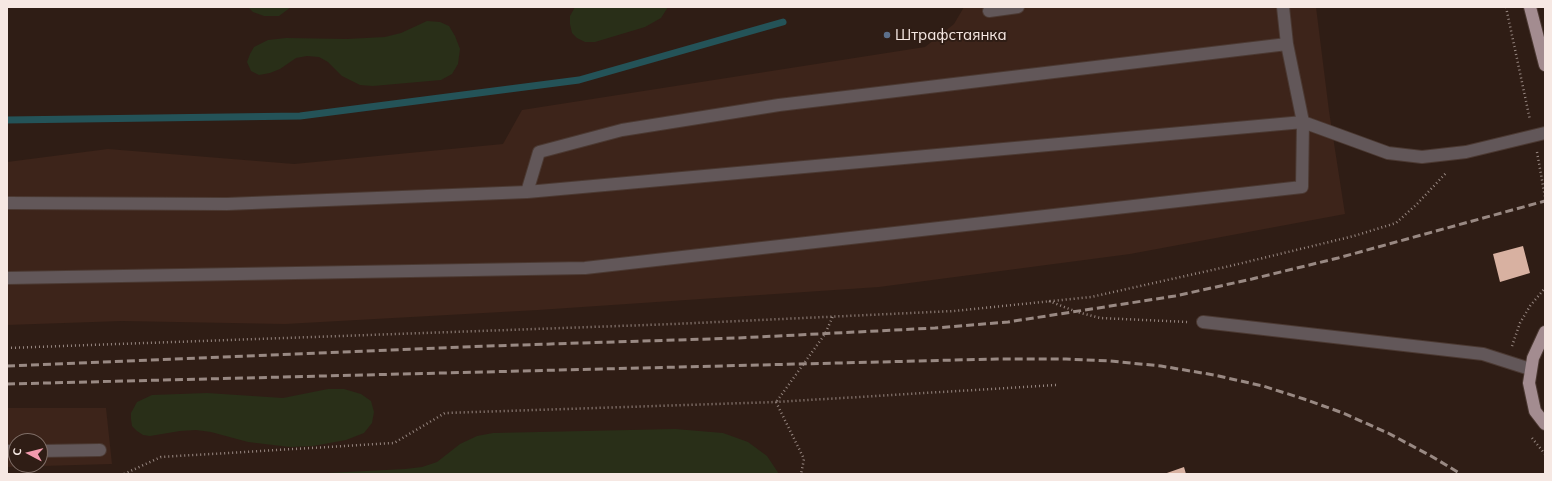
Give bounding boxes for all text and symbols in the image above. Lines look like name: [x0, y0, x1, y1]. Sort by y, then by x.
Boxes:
place label: Штрафстаянка: [895, 26, 1007, 44]
marker: Штрафстаянка: [882, 30, 892, 40]
north arrow: [8, 433, 48, 473]
text: С: [10, 447, 24, 456]

